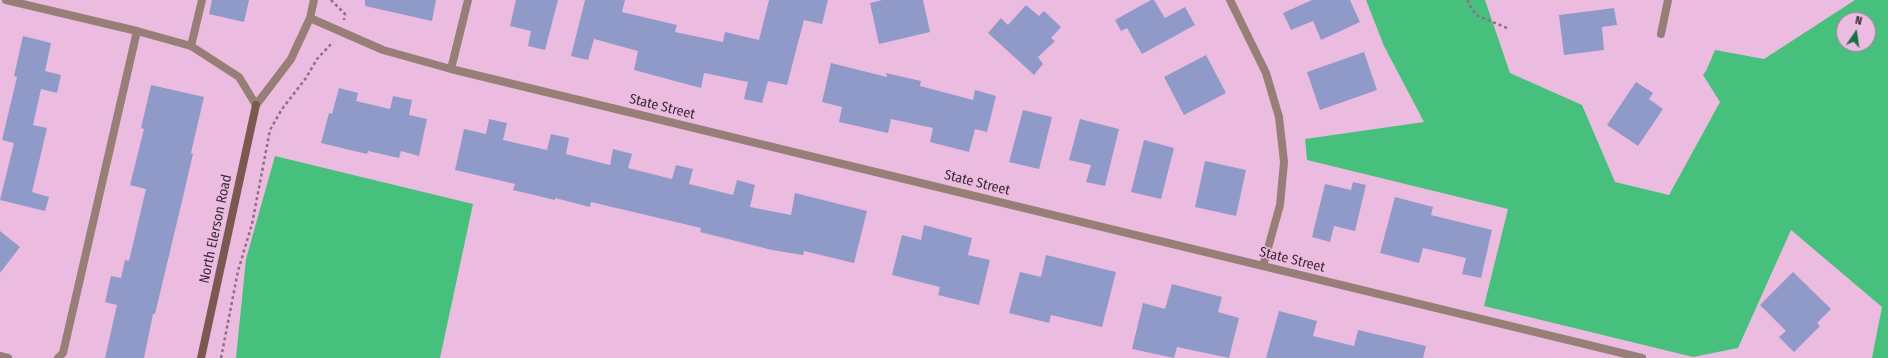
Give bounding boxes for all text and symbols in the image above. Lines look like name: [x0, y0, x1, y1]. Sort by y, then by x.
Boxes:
north arrow: [1836, 12, 1876, 52]
text: N: [1854, 14, 1863, 28]
street label: State Street: [627, 91, 697, 123]
street label: State Street: [942, 167, 1012, 199]
street label: North Elerson Road: [196, 173, 236, 285]
street label: State Street: [1257, 244, 1327, 276]

